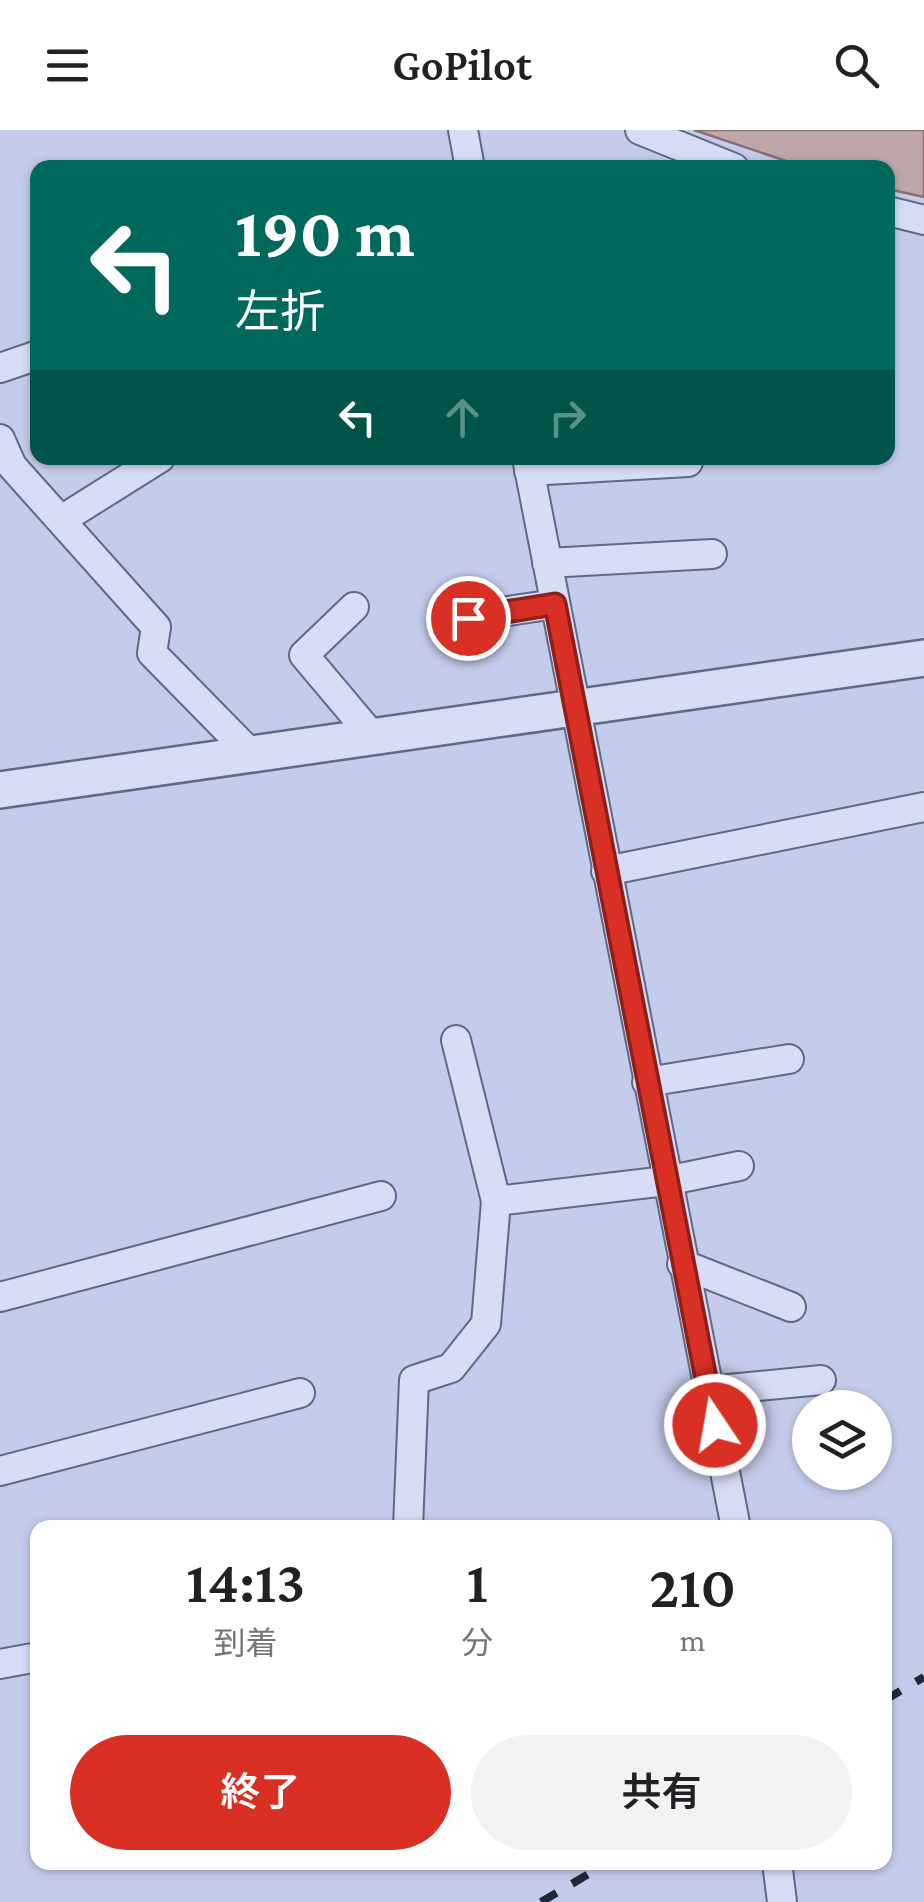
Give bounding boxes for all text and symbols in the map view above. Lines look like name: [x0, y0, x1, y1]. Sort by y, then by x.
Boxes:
icon: menu: [40, 38, 95, 93]
icon: search: [829, 38, 884, 93]
text: GoPilot: [392, 40, 532, 90]
text: 190 m: [235, 193, 415, 271]
icon: left: [70, 200, 200, 330]
text: 左折: [235, 287, 325, 337]
icon: left: [330, 390, 385, 445]
icon: ahead: [435, 390, 490, 445]
icon: right: [540, 390, 595, 445]
pin: [426, 576, 511, 661]
icon: arrive: [441, 591, 496, 646]
position arrow: [663, 1373, 767, 1477]
map controls: [792, 1390, 892, 1490]
button: layers: [792, 1390, 892, 1490]
text: 14:13: [186, 1548, 305, 1615]
text: 1: [467, 1548, 488, 1615]
text: 210: [649, 1553, 736, 1620]
text: m: [680, 1622, 705, 1658]
text: 到着: [214, 1625, 278, 1661]
text: 分: [461, 1625, 493, 1661]
button: 終了: [70, 1735, 451, 1850]
button: 共有: [471, 1735, 852, 1850]

